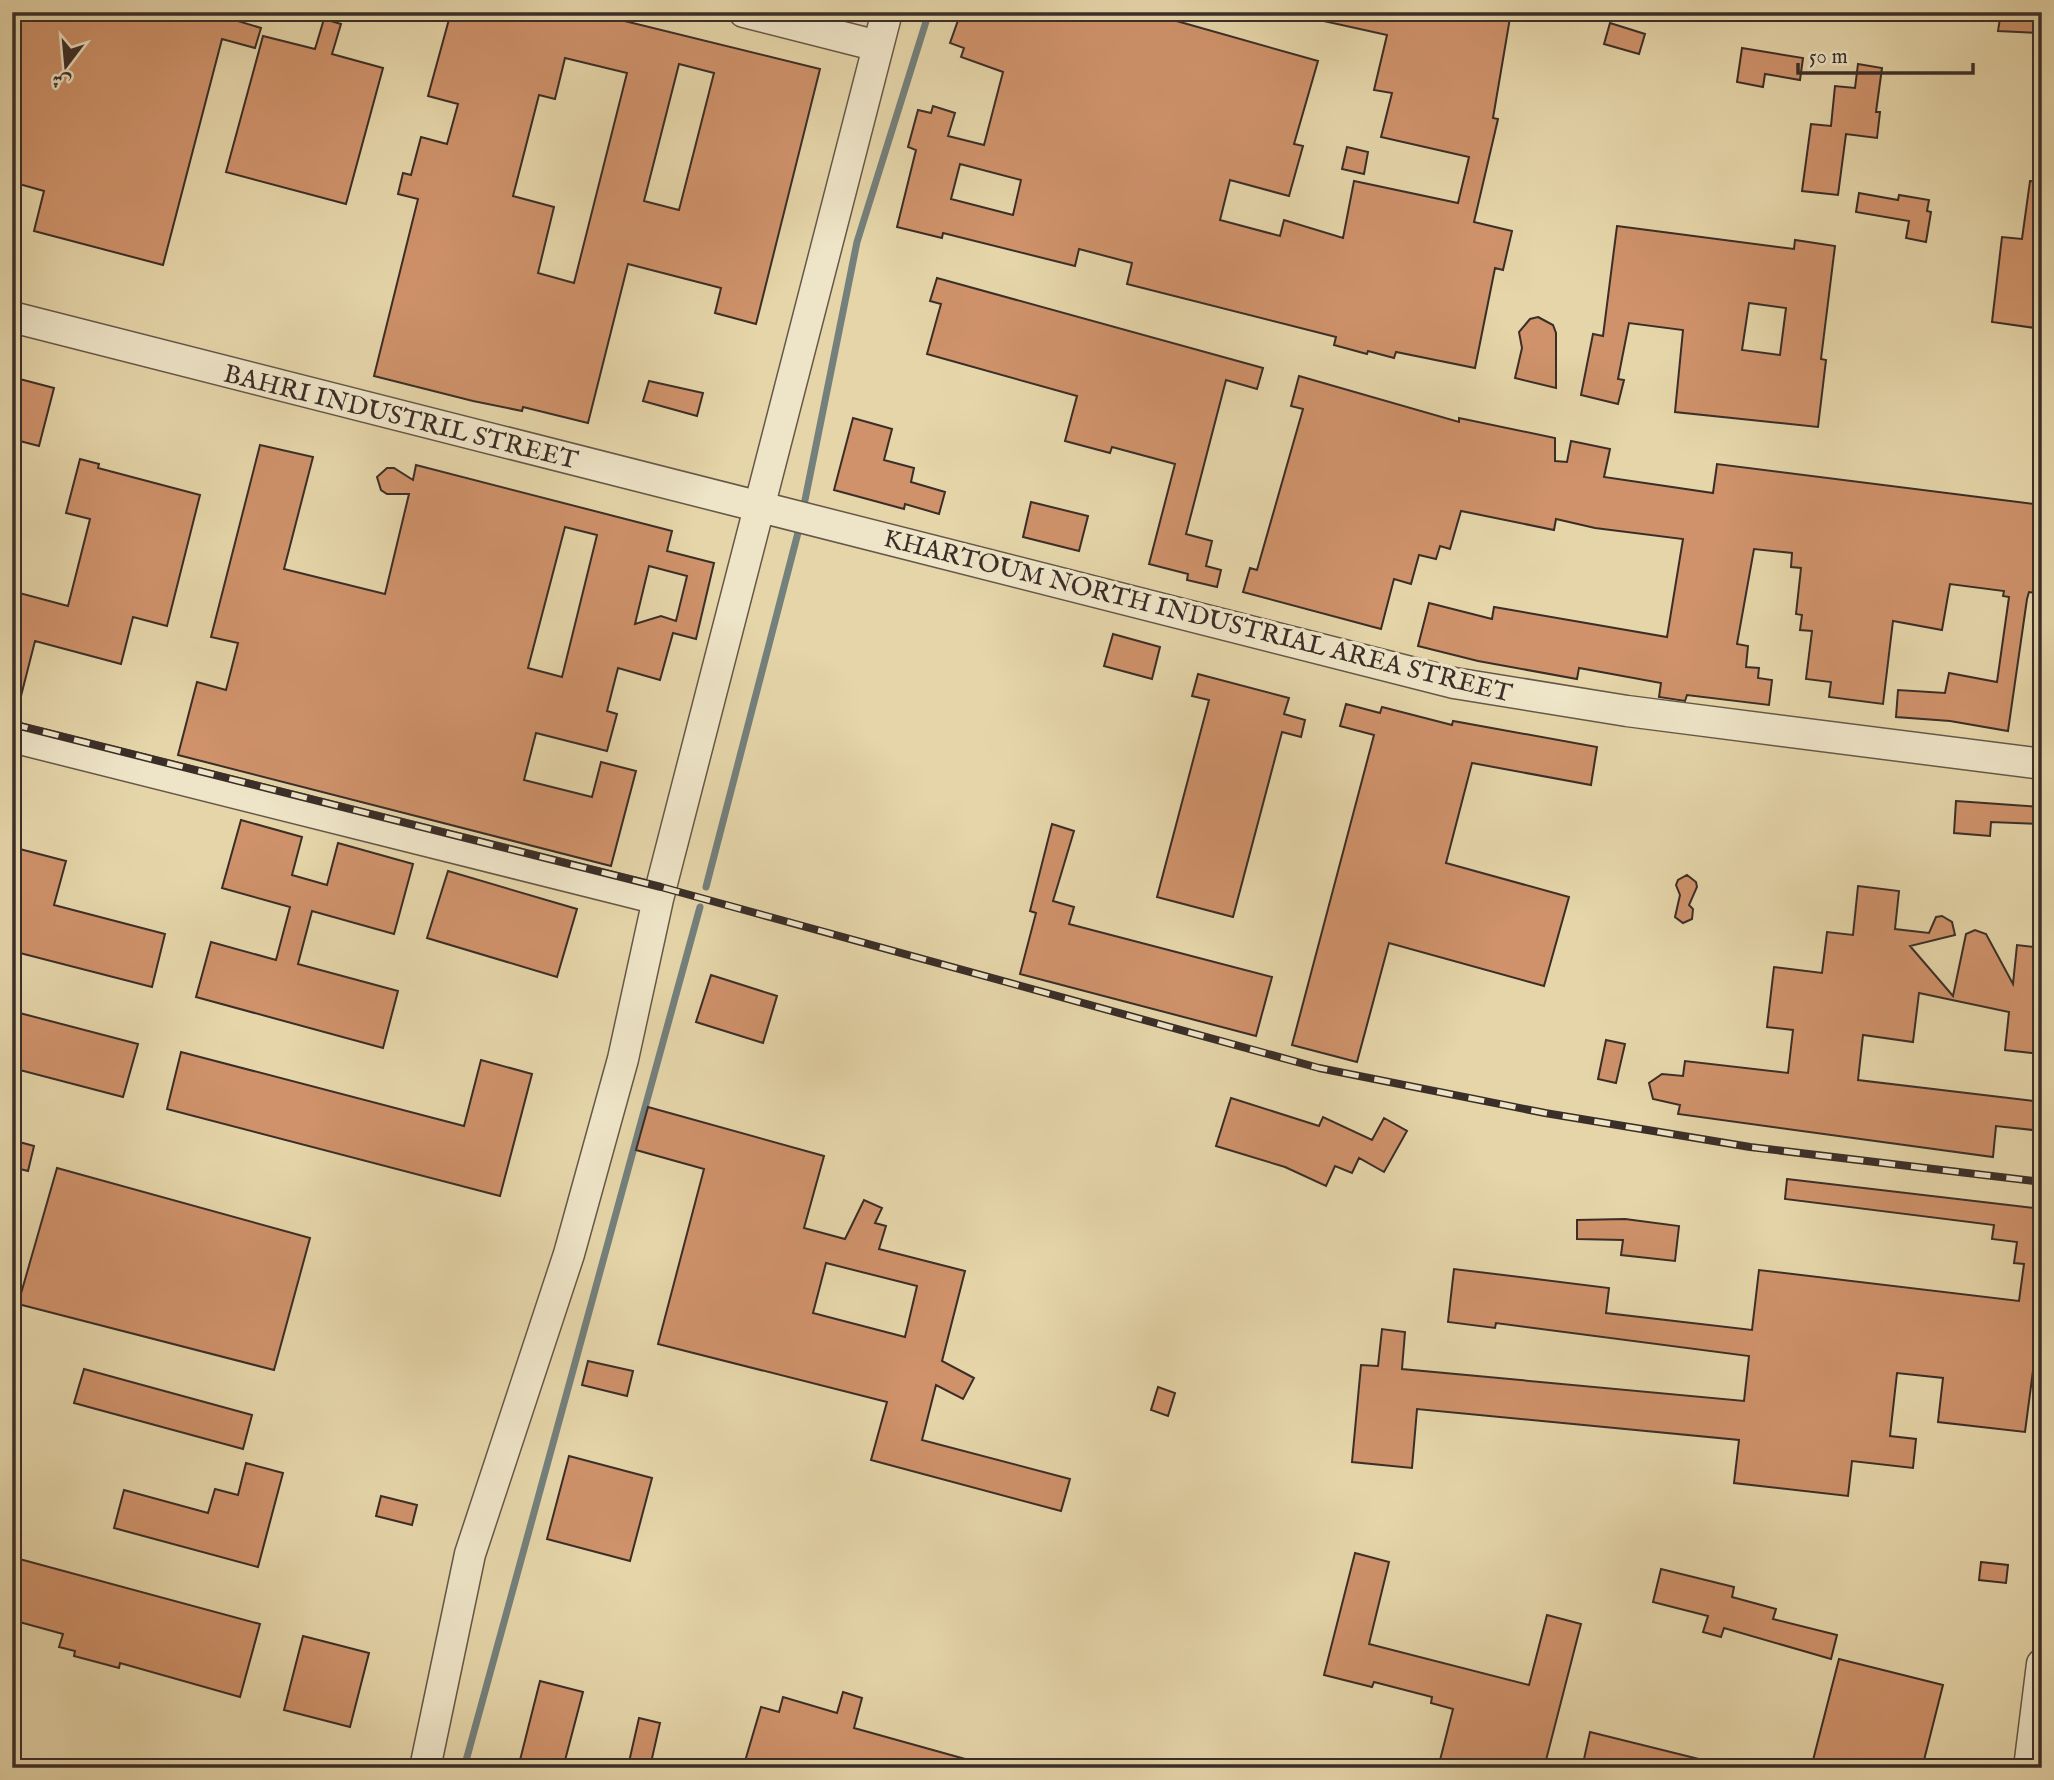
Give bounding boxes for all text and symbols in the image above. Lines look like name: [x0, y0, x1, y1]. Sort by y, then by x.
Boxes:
north arrow: [32, 32, 102, 102]
scale bar: [1798, 32, 1974, 76]
text: 50 m: [1809, 44, 1848, 71]
text: ش: [49, 66, 74, 95]
street label: BAHRI INDUSTRIL STREET: [220, 357, 581, 477]
street label: KHARTOUM NORTH INDUSTRIAL AREA STREET: [880, 522, 1515, 711]

